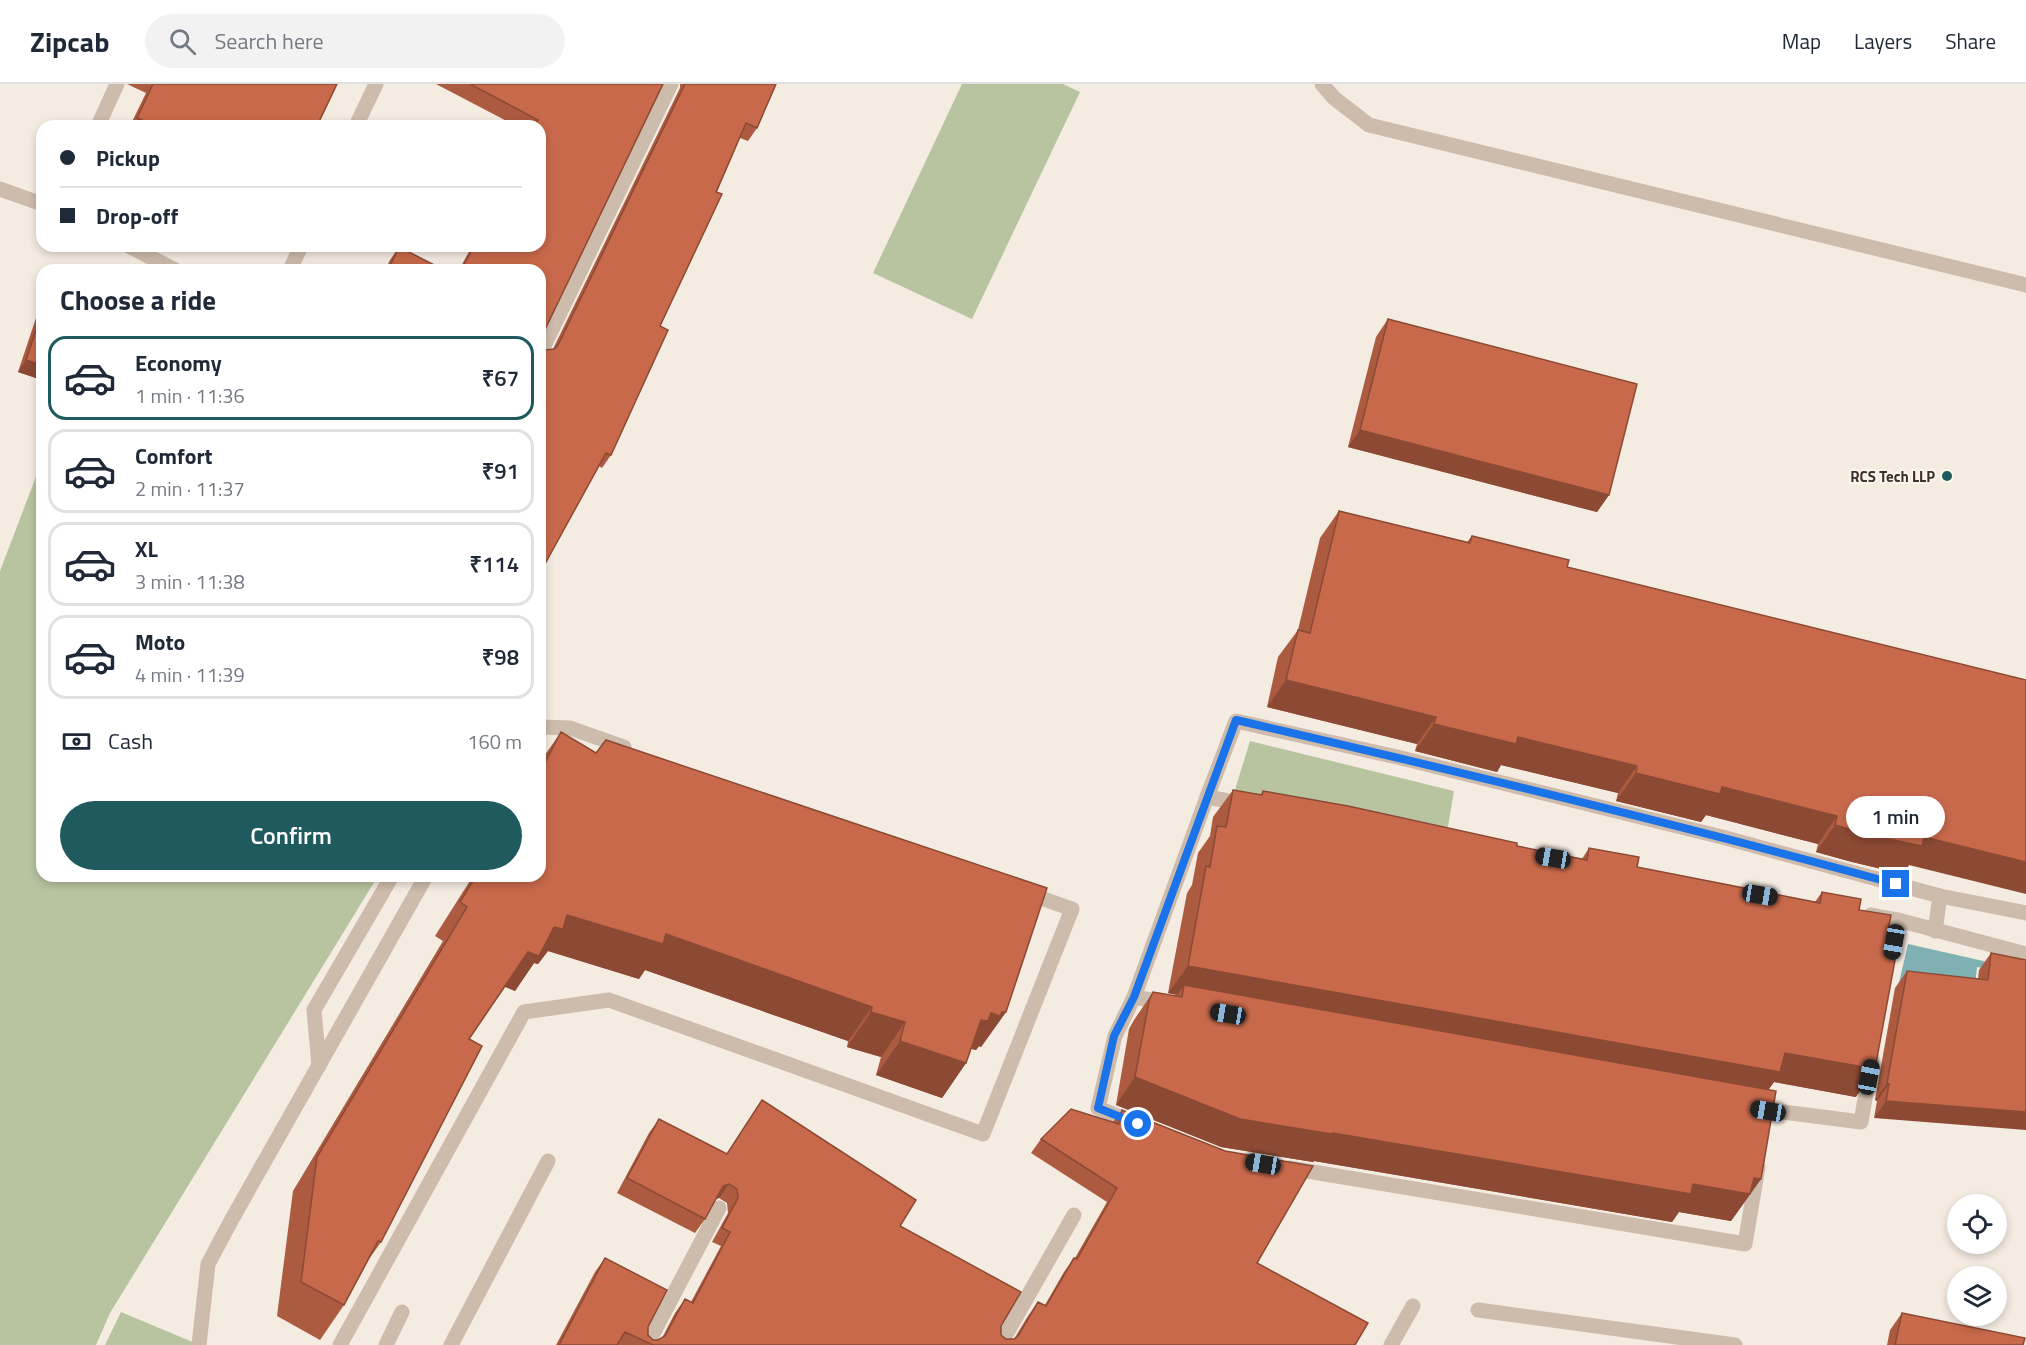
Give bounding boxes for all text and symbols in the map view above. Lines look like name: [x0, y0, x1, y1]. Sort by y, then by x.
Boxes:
search box: [145, 14, 565, 68]
text: Zipcab: [30, 20, 109, 63]
text: Search here: [214, 24, 324, 58]
icon: search: [166, 25, 199, 58]
text: Map: [1782, 25, 1821, 57]
text: Layers: [1854, 25, 1912, 57]
text: Share: [1945, 25, 1996, 57]
text: Pickup: [96, 141, 160, 175]
text: Drop-off: [96, 199, 178, 233]
text: Choose a ride: [60, 279, 216, 320]
text: Economy: [135, 346, 222, 380]
icon: car: [63, 351, 117, 405]
text: ₹67: [482, 361, 519, 395]
text: 1 min · 11:36: [135, 380, 245, 411]
text: Comfort: [135, 439, 213, 473]
icon: car: [63, 444, 117, 498]
text: ₹91: [482, 454, 519, 488]
place label: RCS Tech LLP: [1850, 465, 1935, 488]
marker: RCS Tech LLP: [1940, 469, 1954, 483]
text: 2 min · 11:37: [135, 473, 245, 504]
text: XL: [135, 532, 158, 566]
icon: car: [63, 537, 117, 591]
text: ₹114: [469, 547, 519, 581]
text: 3 min · 11:38: [135, 566, 245, 597]
text: Moto: [135, 625, 185, 659]
icon: car: [63, 630, 117, 684]
text: ₹98: [482, 640, 519, 674]
text: 4 min · 11:39: [135, 659, 245, 690]
text: Cash: [108, 724, 153, 758]
icon: cash: [60, 725, 93, 758]
text: 160 m: [467, 726, 522, 757]
callout: 1 min: [1846, 797, 1946, 839]
button: Confirm: [60, 801, 522, 870]
text: 1 min: [1871, 801, 1920, 832]
car: [1534, 846, 1572, 870]
route end: [1882, 870, 1909, 897]
car: [1741, 883, 1779, 907]
car: [1882, 923, 1906, 961]
car: [1209, 1002, 1247, 1026]
car: [1857, 1058, 1881, 1096]
car: [1749, 1099, 1787, 1123]
route start: [1124, 1110, 1151, 1137]
car: [1244, 1152, 1282, 1176]
map controls: [1947, 1194, 2007, 1326]
button: locate: [1947, 1194, 2007, 1254]
button: layers: [1947, 1266, 2007, 1326]

